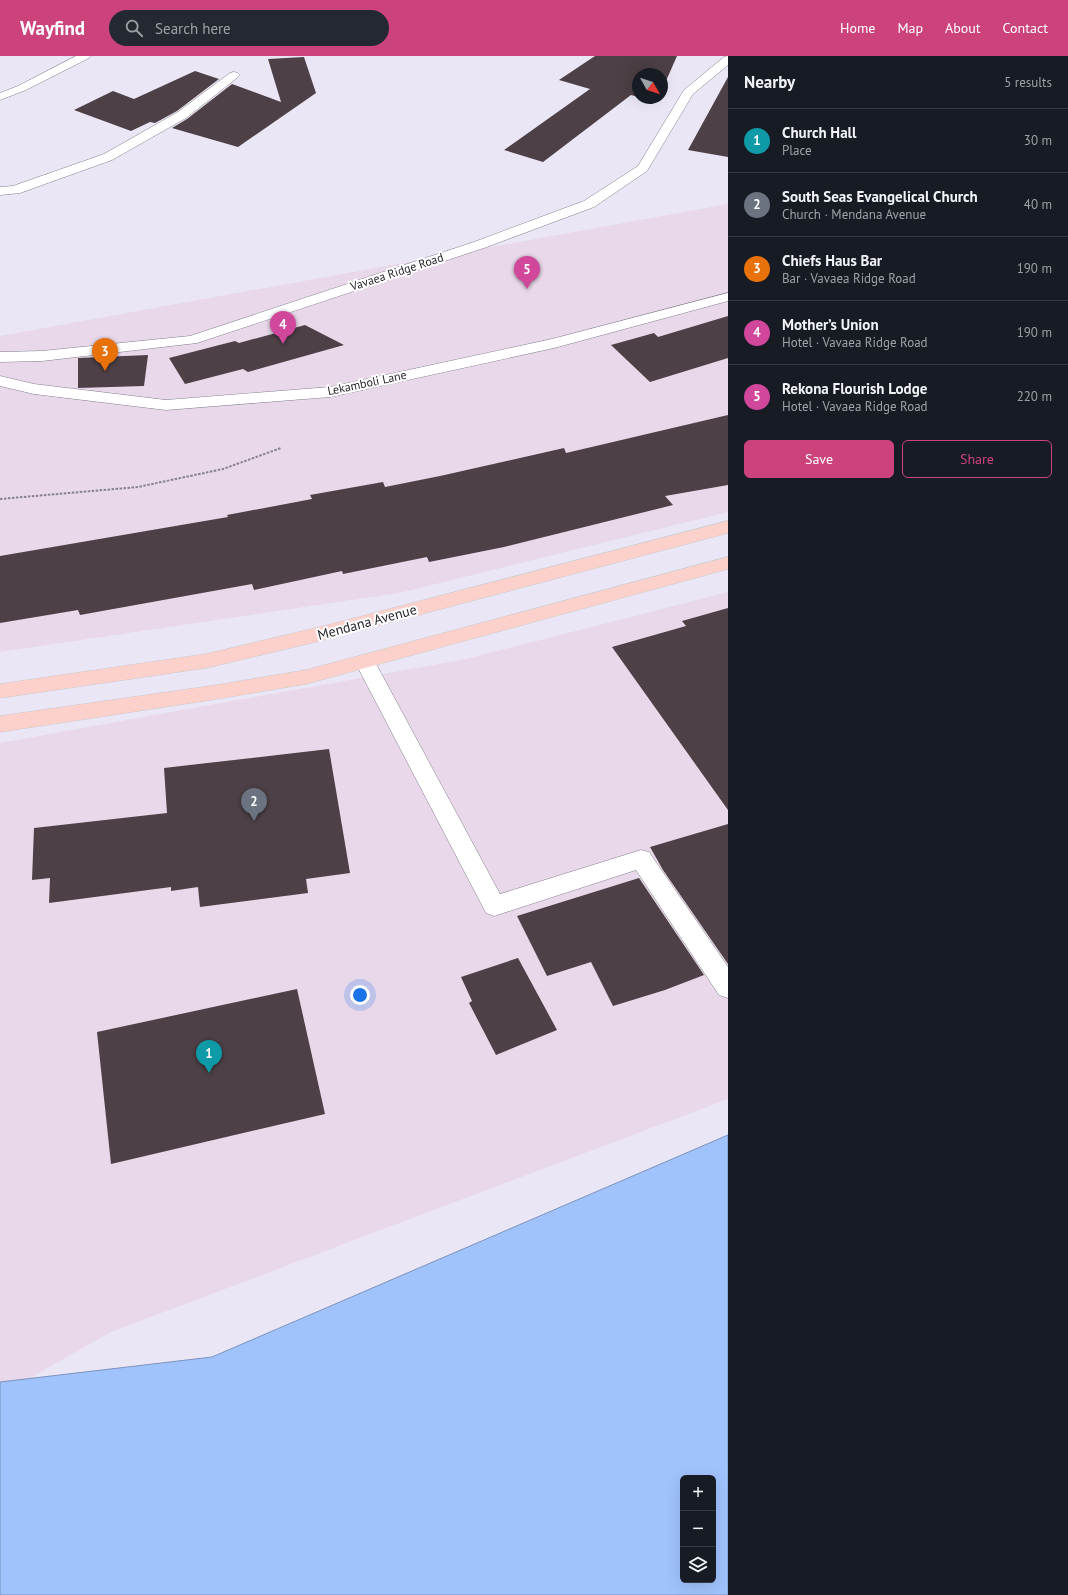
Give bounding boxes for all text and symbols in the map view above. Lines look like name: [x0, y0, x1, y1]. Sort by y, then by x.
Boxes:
search box: [109, 10, 389, 46]
text: Wayfind: [20, 16, 85, 40]
icon: search: [123, 17, 145, 39]
text: Search here: [155, 19, 231, 38]
text: Home: [840, 19, 875, 37]
text: Map: [897, 19, 923, 37]
text: About: [945, 19, 981, 37]
text: Contact: [1003, 19, 1048, 37]
north arrow: [632, 68, 668, 104]
text: Nearby: [744, 71, 795, 93]
text: 5 results: [1004, 74, 1052, 91]
text: Church Hall: [782, 123, 856, 142]
text: 1: [753, 132, 761, 149]
text: 30 m: [1024, 132, 1052, 149]
text: Place: [782, 142, 812, 159]
text: South Seas Evangelical Church: [782, 187, 978, 206]
text: 2: [753, 196, 761, 213]
text: 40 m: [1024, 196, 1052, 213]
text: Church · Mendana Avenue: [782, 206, 926, 223]
street label: Vavaea Ridge Road: [347, 249, 445, 294]
text: Chiefs Haus Bar: [782, 251, 882, 270]
pin: 5: [514, 256, 540, 289]
text: 3: [753, 260, 761, 277]
text: 190 m: [1017, 260, 1052, 277]
text: Bar · Vavaea Ridge Road: [782, 270, 916, 287]
pin: 4: [270, 311, 296, 344]
text: Mother’s Union: [782, 315, 879, 334]
text: 4: [753, 324, 761, 341]
text: 190 m: [1017, 324, 1052, 341]
text: Hotel · Vavaea Ridge Road: [782, 334, 928, 351]
pin: 3: [92, 338, 118, 371]
street label: Lekamboli Lane: [326, 367, 408, 398]
text: Rekona Flourish Lodge: [782, 379, 927, 398]
text: 5: [753, 388, 761, 405]
text: 220 m: [1017, 388, 1052, 405]
text: Hotel · Vavaea Ridge Road: [782, 398, 928, 415]
button: Save: [744, 440, 894, 478]
button: Share: [902, 440, 1052, 478]
street label: Mendana Avenue: [315, 600, 419, 644]
pin: 2: [241, 788, 267, 821]
your location: [350, 985, 370, 1005]
pin: 1: [196, 1040, 222, 1073]
map controls: [680, 1475, 716, 1583]
button: +: [680, 1475, 716, 1511]
button: −: [680, 1511, 716, 1547]
button: layers: [680, 1547, 716, 1583]

